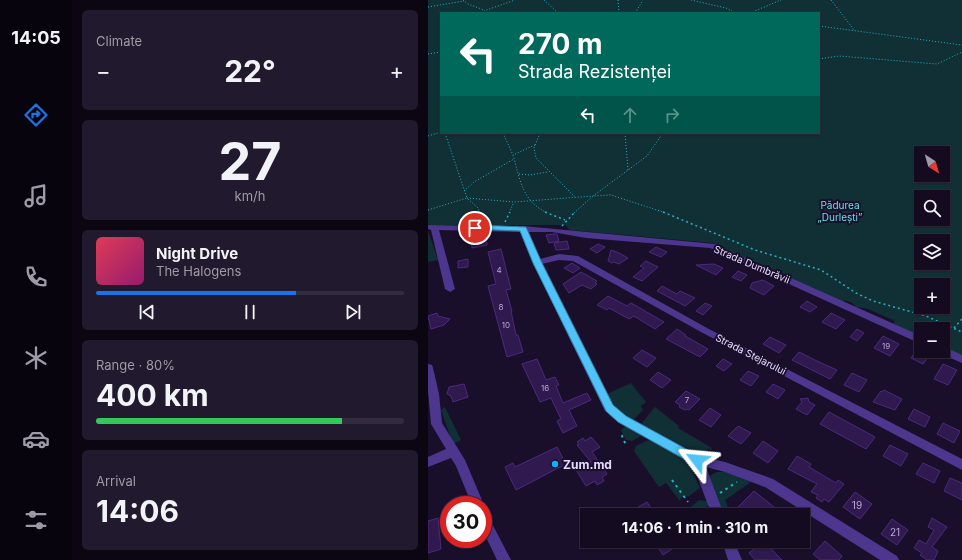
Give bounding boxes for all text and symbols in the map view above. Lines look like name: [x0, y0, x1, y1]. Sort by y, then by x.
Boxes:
text: 14:05: [11, 27, 61, 48]
text: 270 m: [518, 27, 603, 61]
icon: left: [452, 28, 504, 80]
text: Climate: [96, 33, 142, 49]
text: 22°: [224, 53, 276, 89]
text: −: [96, 58, 111, 84]
text: +: [389, 58, 404, 84]
text: Strada Rezistenței: [518, 61, 671, 82]
icon: directions: [22, 101, 50, 129]
icon: left: [577, 104, 599, 126]
icon: ahead: [619, 104, 641, 126]
icon: right: [661, 104, 683, 126]
text: 27: [219, 130, 282, 193]
north arrow: [914, 146, 950, 182]
map controls: [914, 146, 950, 358]
icon: music: [22, 182, 50, 210]
text: km/h: [235, 188, 265, 204]
button: search: [914, 190, 950, 226]
park label: Pădurea „Durlești”: [818, 199, 862, 224]
pin: [458, 211, 492, 245]
icon: arrive: [464, 217, 486, 239]
button: layers: [914, 234, 950, 270]
street label: Strada Dumbrăvii: [712, 243, 792, 285]
text: Night Drive: [156, 244, 238, 263]
icon: phone: [22, 263, 50, 291]
text: The Halogens: [156, 263, 241, 279]
house number: 4: [496, 265, 502, 275]
button: +: [914, 278, 950, 314]
icon: previous: [136, 301, 158, 323]
icon: pause: [239, 301, 261, 323]
icon: next: [342, 301, 364, 323]
house number: 8: [499, 302, 504, 312]
house number: 10: [502, 320, 510, 330]
button: −: [914, 322, 950, 358]
street label: Strada Stejarului: [714, 331, 788, 377]
house number: 19: [882, 341, 890, 351]
icon: climate: [22, 344, 50, 372]
text: Range · 80%: [96, 357, 175, 373]
text: 400 km: [96, 377, 209, 413]
house number: 16: [541, 383, 549, 393]
house number: 7: [685, 395, 690, 405]
icon: car: [22, 425, 50, 453]
position arrow: [676, 439, 718, 481]
place label: Zum.md: [563, 457, 612, 472]
marker: Zum.md: [550, 459, 560, 469]
text: Arrival: [96, 473, 136, 489]
text: 14:06: [96, 493, 179, 529]
speed limit sign: 30: [440, 496, 492, 548]
house number: 19: [852, 499, 862, 511]
icon: filters: [22, 506, 50, 534]
text: 14:06 · 1 min · 310 m: [622, 518, 768, 537]
house number: 21: [890, 526, 900, 538]

